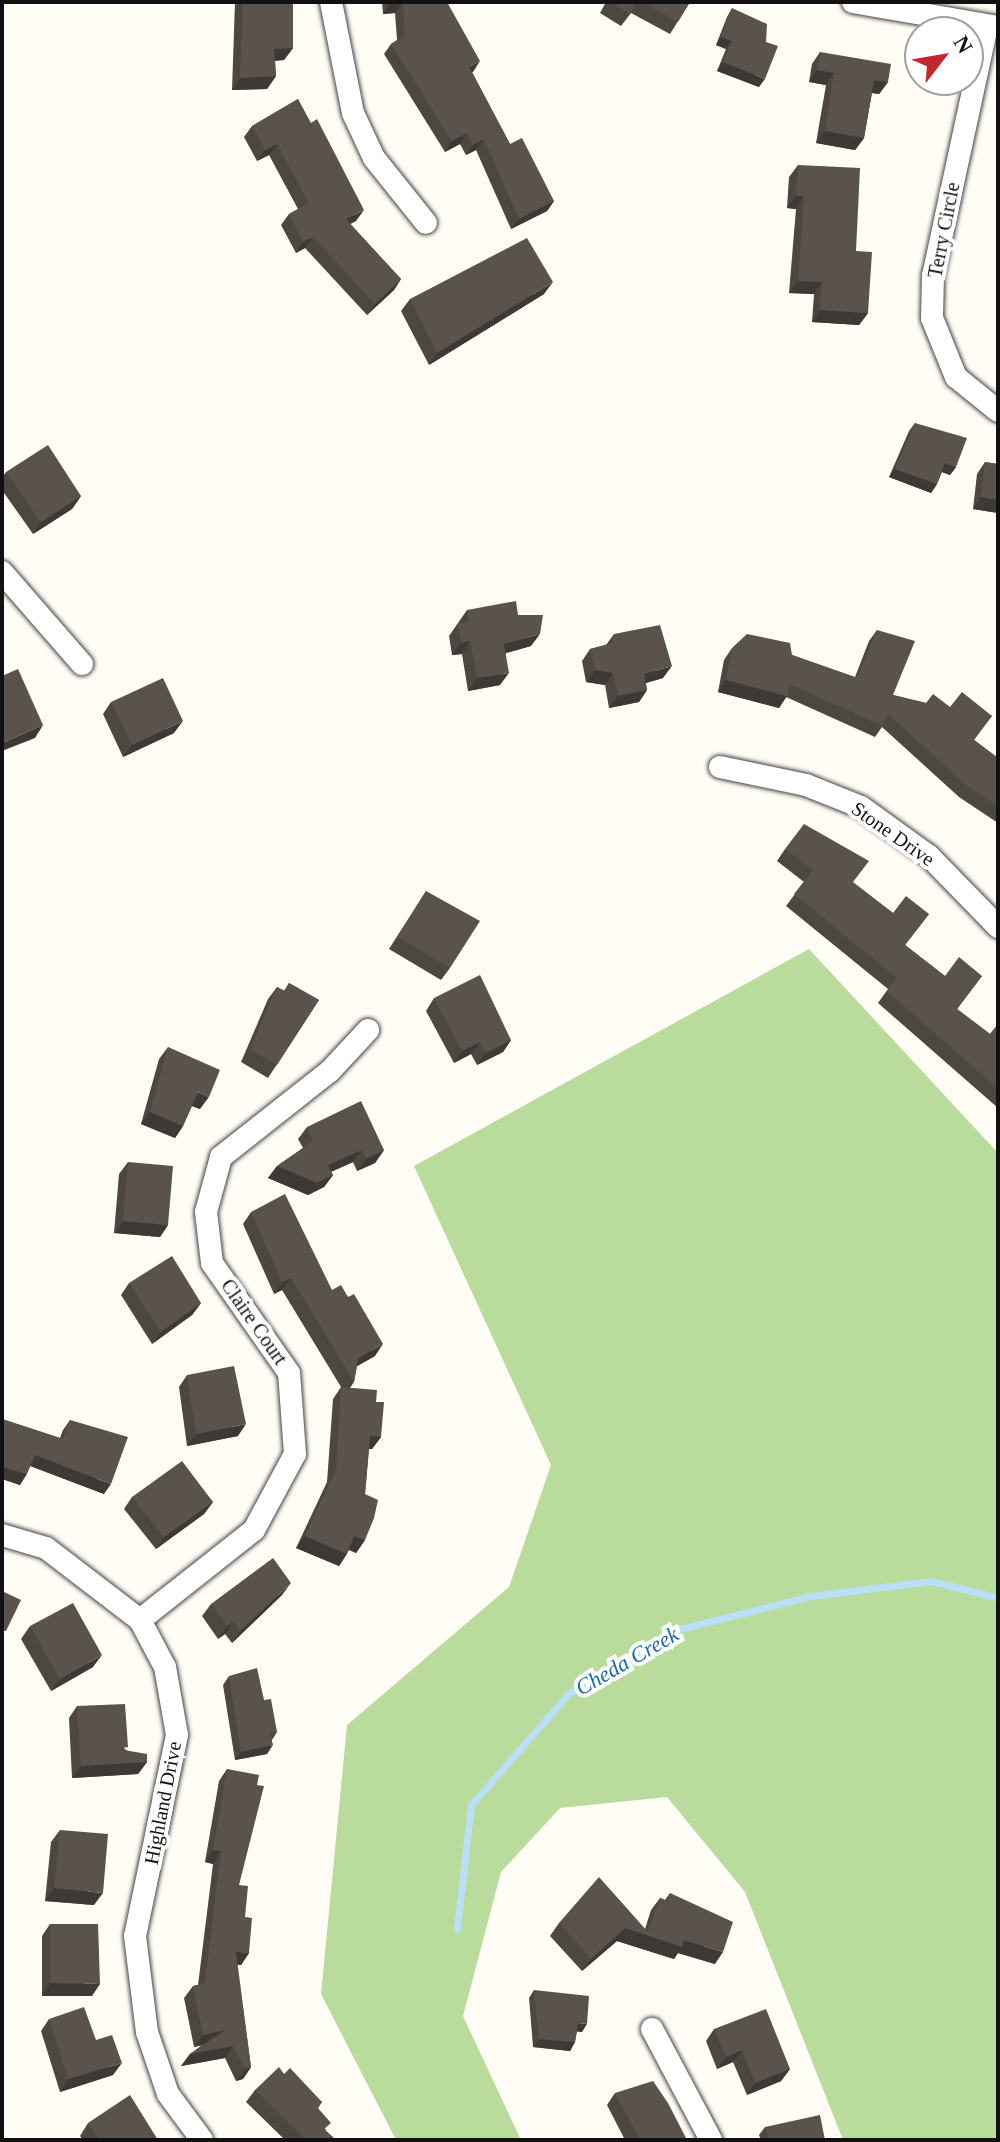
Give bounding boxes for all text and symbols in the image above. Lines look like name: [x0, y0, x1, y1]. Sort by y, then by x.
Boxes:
north arrow: [904, 16, 984, 96]
text: N: [948, 31, 978, 58]
street label: Terry Circle: [923, 180, 965, 280]
street label: Stone Drive: [847, 797, 939, 871]
street label: Claire Court: [216, 1274, 292, 1370]
water label: Cheda Creek: [571, 1621, 683, 1701]
street label: Highland Drive: [139, 1739, 187, 1867]

